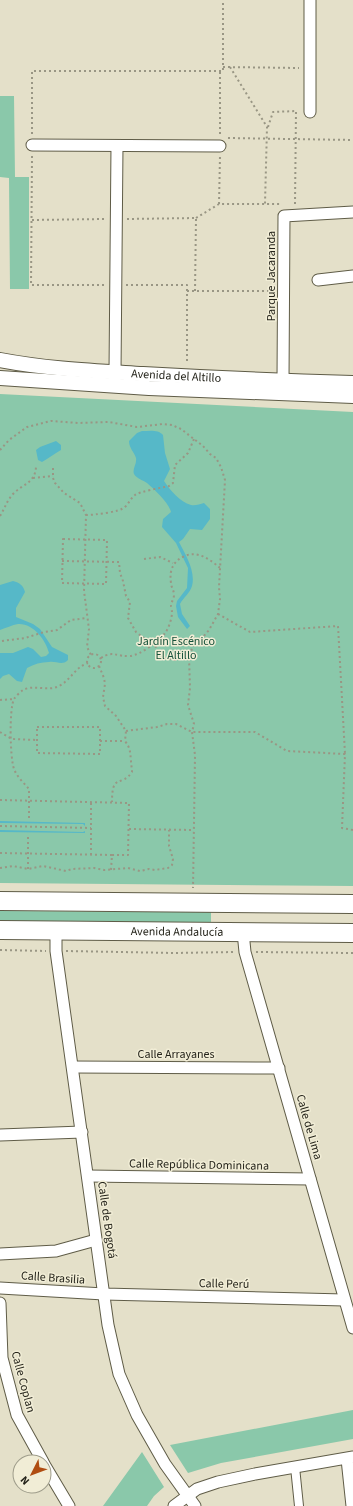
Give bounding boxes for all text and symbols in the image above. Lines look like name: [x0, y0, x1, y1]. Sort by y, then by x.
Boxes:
street label: Parque Jacaranda: [263, 231, 280, 321]
street label: Avenida del Altillo: [131, 365, 222, 387]
park label: Jardín Escénico El Altillo: [137, 633, 215, 664]
street label: Avenida Andalucía: [131, 923, 223, 940]
street label: Calle Arrayanes: [138, 1046, 214, 1063]
street label: Calle de Lima: [292, 1092, 326, 1162]
street label: Calle República Dominicana: [129, 1155, 269, 1175]
street label: Calle de Bogotá: [93, 1180, 121, 1260]
street label: Calle Brasilia: [20, 1267, 86, 1289]
street label: Calle Perú: [199, 1275, 249, 1293]
street label: Calle Coplan: [7, 1349, 39, 1415]
north arrow: [12, 1454, 52, 1494]
text: N: [17, 1473, 33, 1488]

